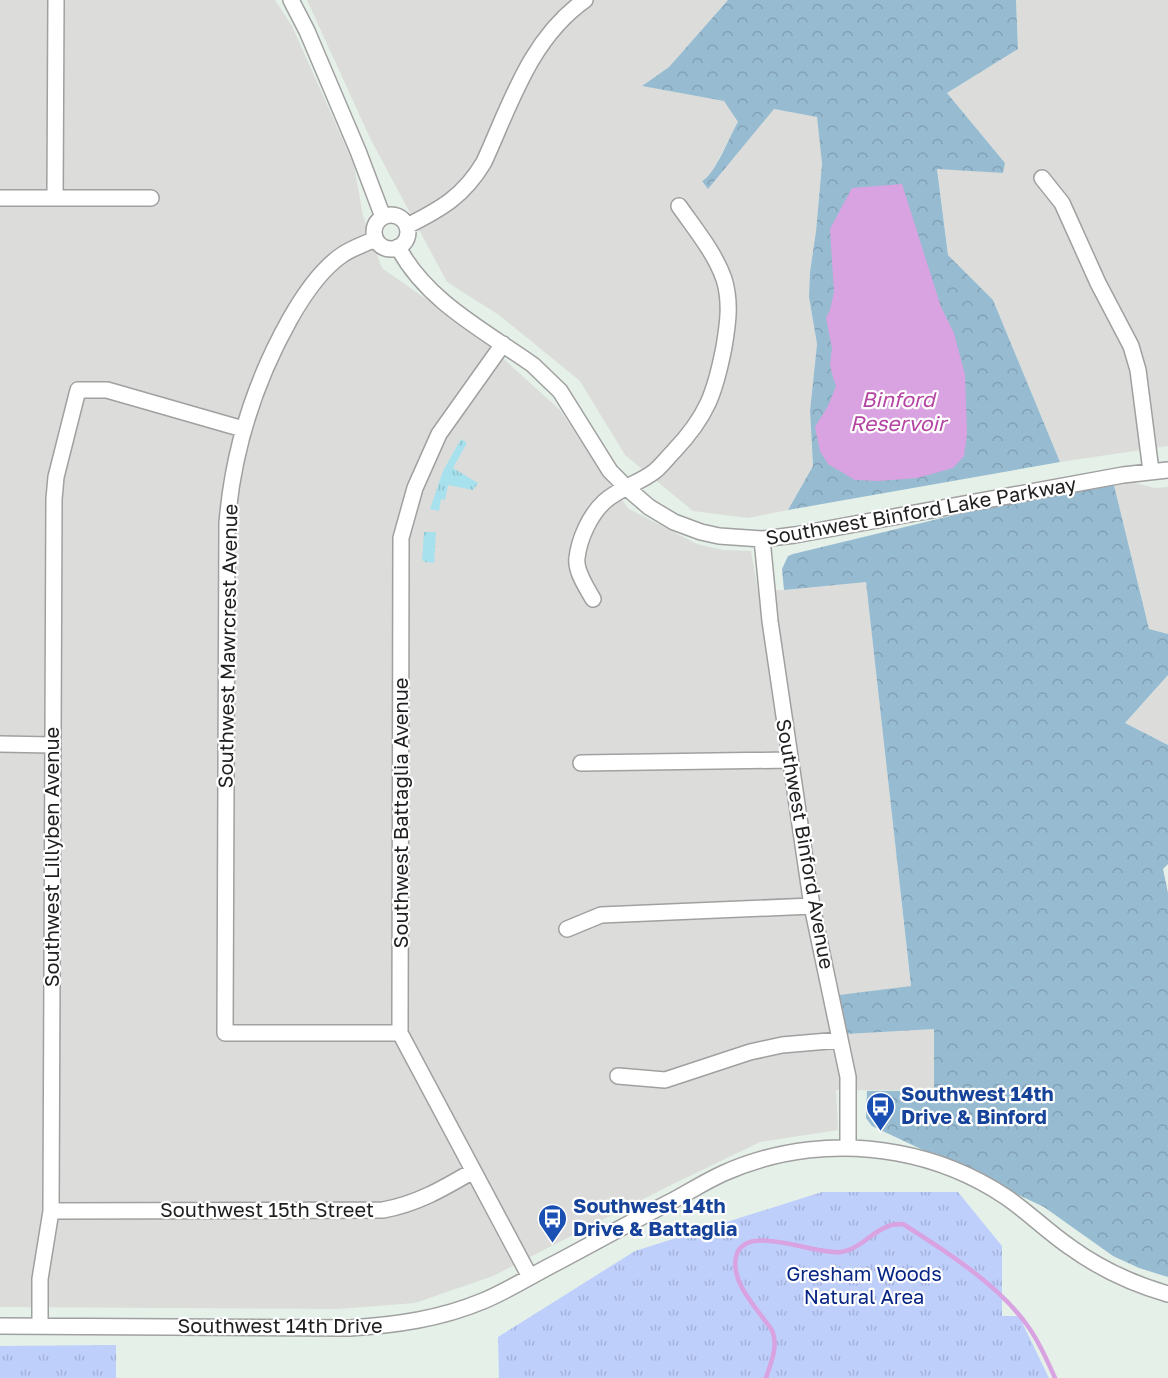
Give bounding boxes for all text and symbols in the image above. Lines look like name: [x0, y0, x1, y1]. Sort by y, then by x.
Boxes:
water label: Binford Reservoir: [850, 386, 949, 436]
street label: Southwest Binford Lake Parkway: [764, 471, 1078, 549]
street label: Southwest Mawrcrest Avenue: [213, 503, 241, 788]
street label: Southwest Battaglia Avenue: [388, 678, 412, 948]
street label: Southwest Binford Avenue: [772, 717, 840, 971]
street label: Southwest Lillyben Avenue: [39, 727, 63, 987]
place label: Southwest 14th Drive & Binford: [901, 1081, 1054, 1128]
bus stop icon: Southwest 14th Drive & Binford: [864, 1090, 896, 1132]
place label: Southwest 14th Drive & Battaglia: [573, 1193, 737, 1240]
street label: Southwest 15th Street: [160, 1197, 374, 1221]
bus stop icon: Southwest 14th Drive & Battaglia: [536, 1202, 568, 1244]
park label: Gresham Woods Natural Area: [786, 1261, 942, 1308]
street label: Southwest 14th Drive: [178, 1313, 382, 1337]

